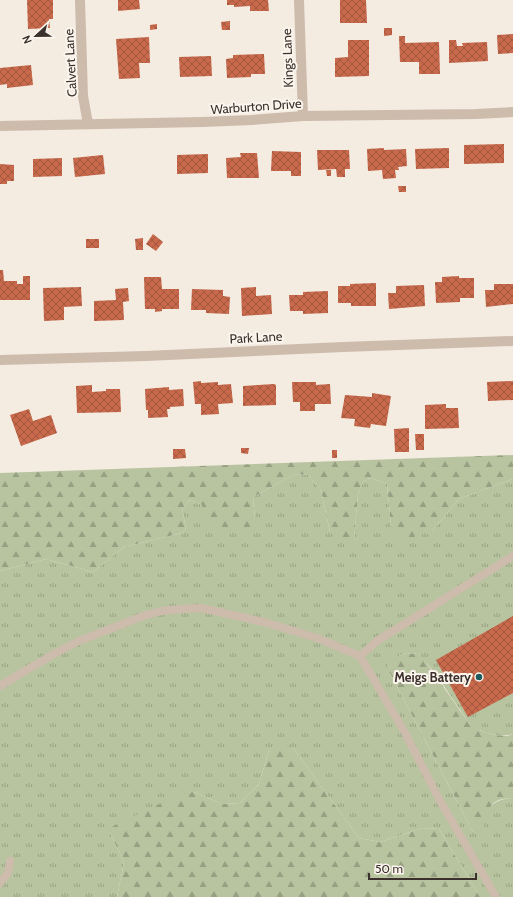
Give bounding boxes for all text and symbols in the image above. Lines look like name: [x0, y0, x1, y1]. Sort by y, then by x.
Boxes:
north arrow: [16, 16, 56, 56]
street label: Calvert Lane: [60, 28, 80, 98]
street label: Kings Lane: [278, 28, 296, 88]
text: N: [19, 34, 35, 46]
street label: Warburton Drive: [210, 95, 302, 117]
street label: Park Lane: [229, 328, 283, 346]
place label: Meigs Battery: [394, 669, 471, 685]
marker: Meigs Battery: [474, 672, 484, 682]
scale bar: [369, 855, 476, 881]
text: 50 m: [375, 861, 403, 876]

